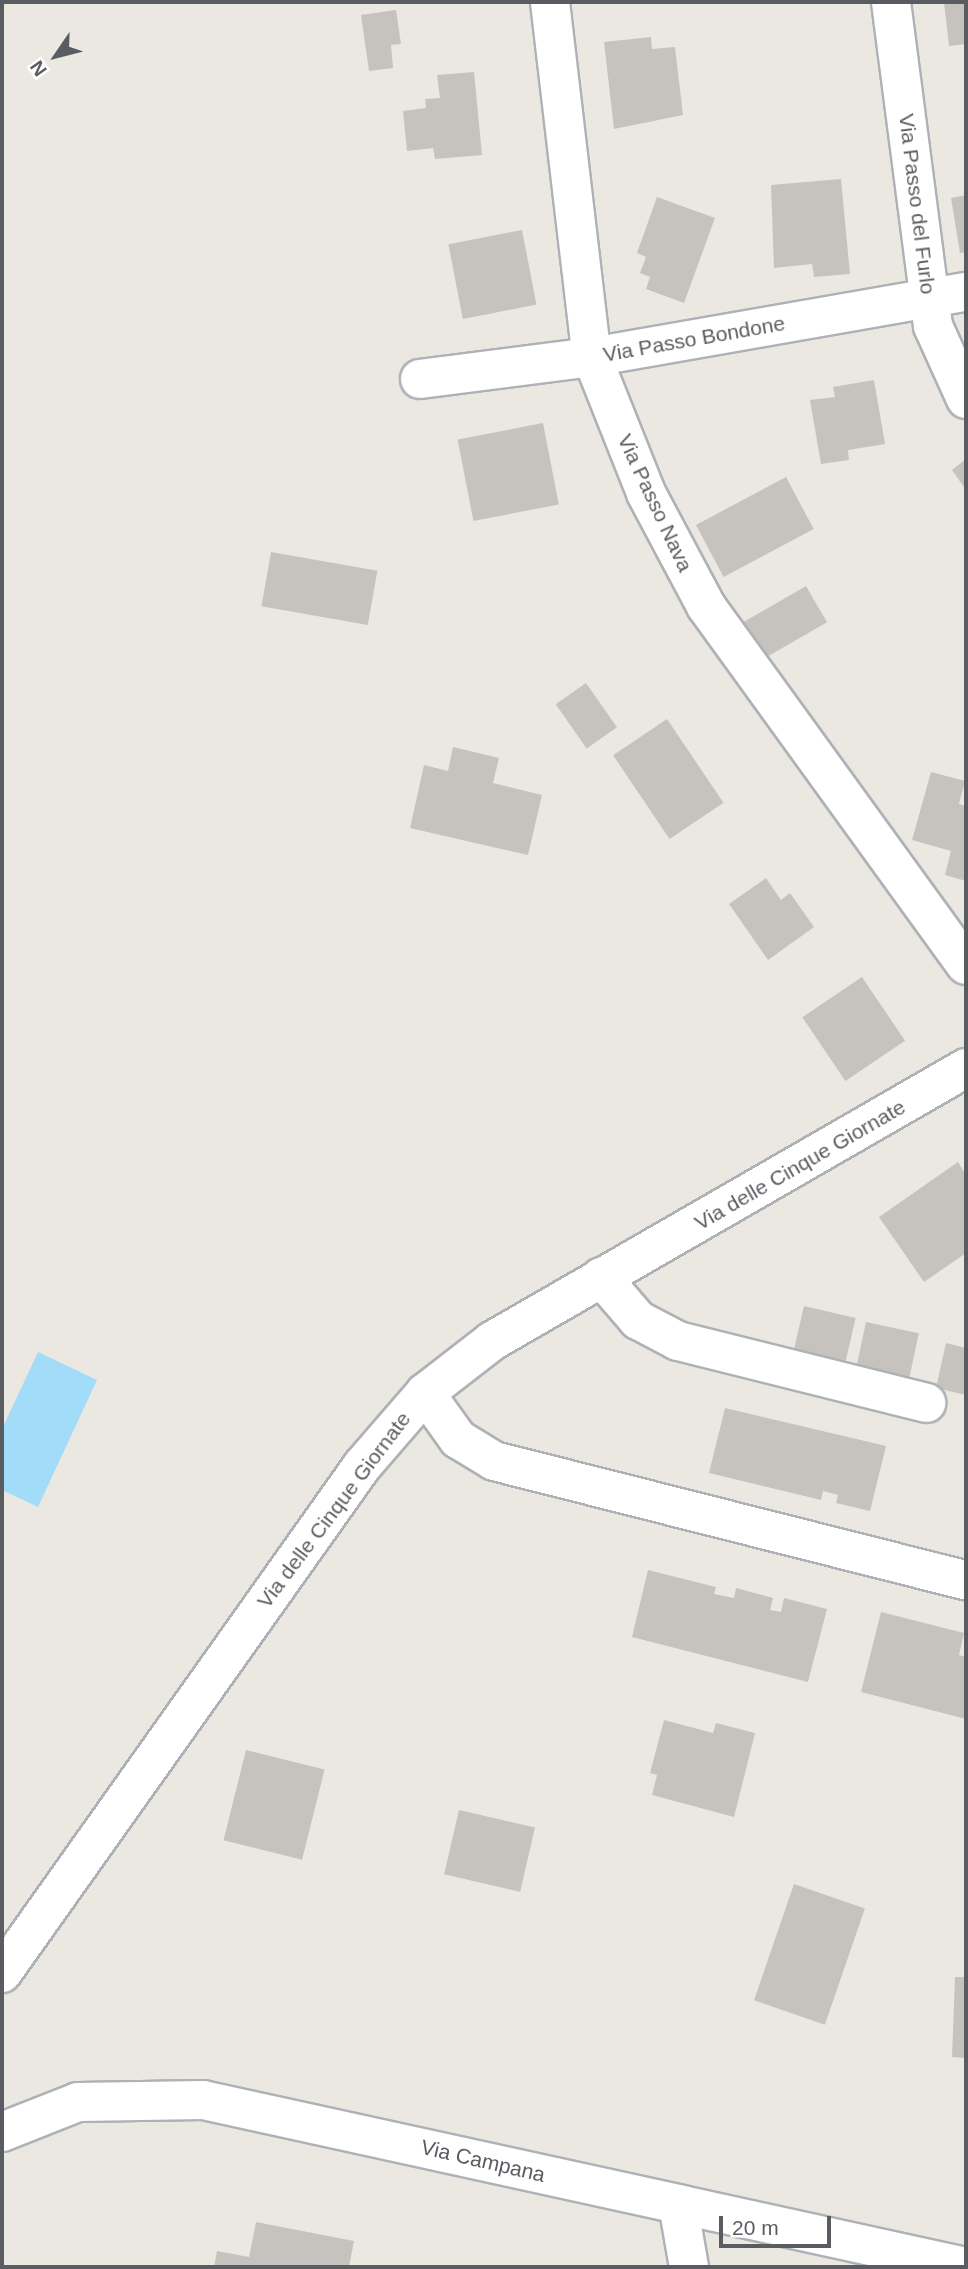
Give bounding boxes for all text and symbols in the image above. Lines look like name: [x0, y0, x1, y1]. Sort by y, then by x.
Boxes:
north arrow: [21, 21, 91, 91]
text: N: [26, 57, 51, 80]
street label: Via Passo del Furlo: [893, 112, 941, 296]
street label: Via Passo Bondone: [601, 311, 787, 367]
street label: Via Passo Nava: [612, 430, 698, 576]
street label: Via delle Cinque Giornate: [690, 1094, 910, 1236]
street label: Via delle Cinque Giornate: [252, 1407, 416, 1613]
street label: Via Campana: [418, 2134, 548, 2188]
scale bar: [723, 2202, 835, 2246]
text: 20 m: [732, 2216, 779, 2239]

